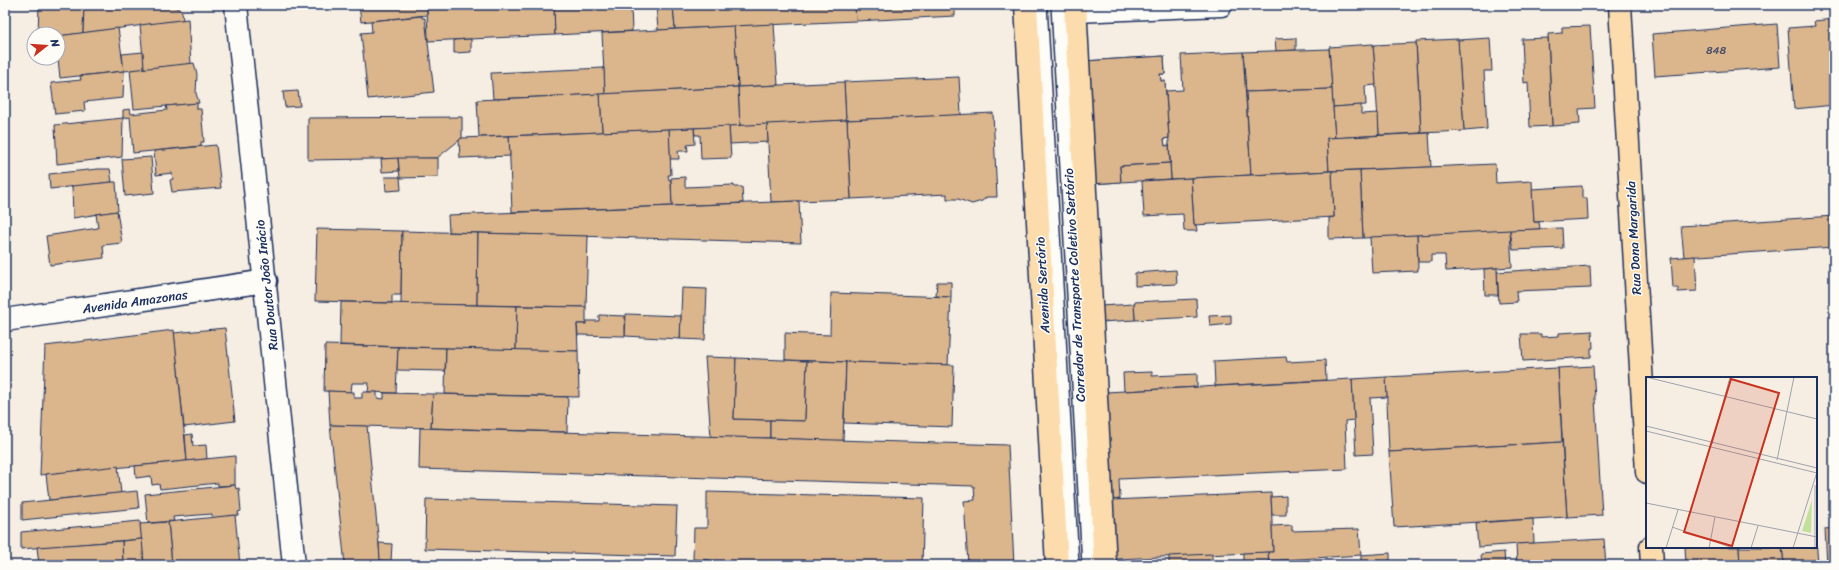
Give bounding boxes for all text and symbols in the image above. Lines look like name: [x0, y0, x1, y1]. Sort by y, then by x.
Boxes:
north arrow: [26, 26, 66, 66]
text: N: [45, 36, 65, 50]
house number: 848: [1706, 41, 1726, 60]
street label: Corredor de Transporte Coletivo Sertório: [1057, 167, 1092, 403]
street label: Rua Dona Margarida: [1619, 180, 1648, 295]
street label: Rua Doutor João Inácio: [248, 218, 285, 351]
street label: Avenida Sertório: [1028, 236, 1057, 335]
street label: Avenida Amazonas: [80, 283, 190, 320]
inset map: [1646, 377, 1817, 548]

